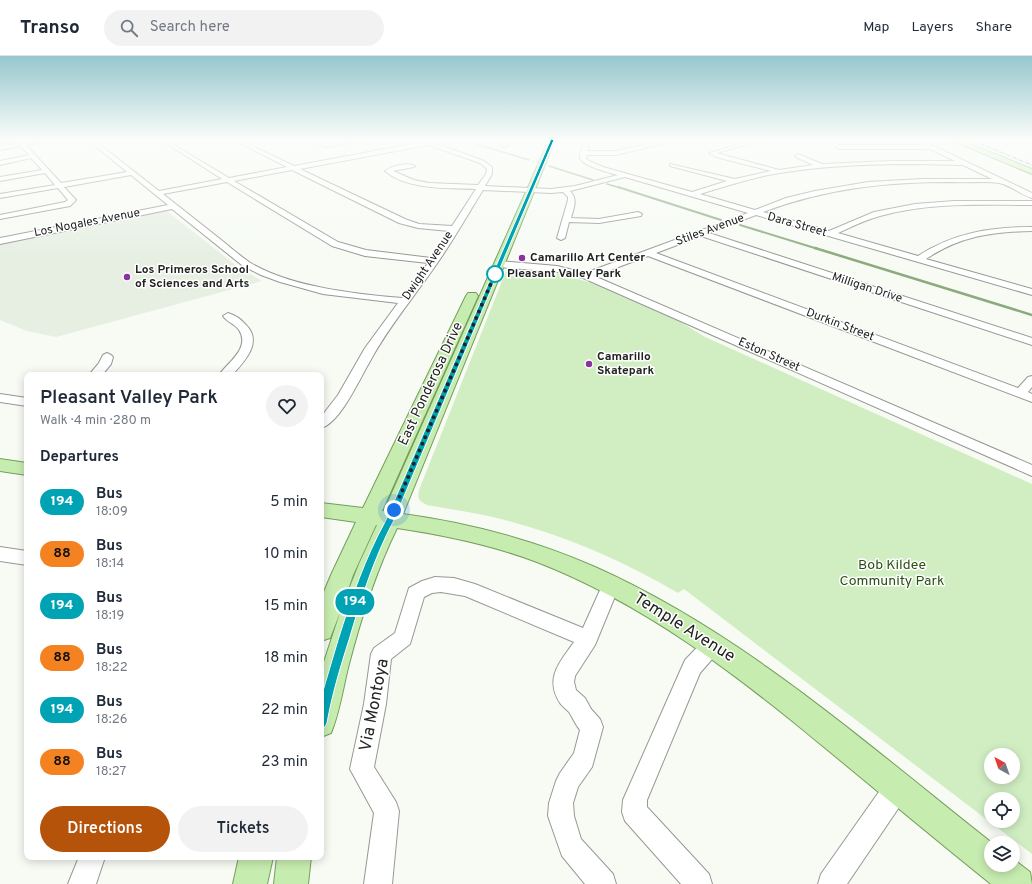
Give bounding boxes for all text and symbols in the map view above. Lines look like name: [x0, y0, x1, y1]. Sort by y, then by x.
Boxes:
search box: [104, 10, 384, 46]
text: Transo: [20, 16, 80, 40]
icon: search: [118, 17, 140, 39]
text: Search here: [150, 18, 230, 37]
text: Map: [863, 19, 889, 36]
text: Layers: [911, 19, 953, 36]
text: Share: [975, 19, 1012, 36]
street label: Los Nogales Avenue: [33, 205, 141, 241]
street label: Dara Street: [765, 209, 829, 241]
street label: Stiles Avenue: [673, 210, 747, 250]
street label: Dwight Avenue: [399, 228, 457, 304]
place label: Camarillo Art Center: [530, 250, 645, 266]
marker: Camarillo Art Center: [517, 253, 527, 263]
place label: Los Primeros School of Sciences and Arts: [135, 262, 250, 292]
marker: Pleasant Valley Park: [486, 265, 504, 283]
place label: Pleasant Valley Park: [507, 266, 621, 282]
street label: Milligan Drive: [830, 269, 904, 307]
marker: Los Primeros School of Sciences and Arts: [122, 272, 132, 282]
street label: Durkin Street: [804, 305, 876, 345]
street label: East Ponderosa Drive: [395, 320, 467, 448]
street label: Eston Street: [736, 334, 802, 376]
place label: Camarillo Skatepark: [597, 349, 654, 379]
marker: Camarillo Skatepark: [584, 359, 594, 369]
button: heart: [266, 385, 308, 427]
text: Pleasant Valley Park: [40, 386, 218, 410]
text: Walk · 4 min · 280 m: [40, 413, 151, 429]
text: Departures: [40, 448, 119, 467]
text: Bus: [96, 485, 123, 504]
text: 194: [50, 493, 74, 510]
text: 5 min: [270, 493, 308, 512]
your location: [384, 500, 404, 520]
text: 18:09: [96, 504, 128, 520]
text: Bus: [96, 537, 123, 556]
text: 88: [53, 545, 71, 562]
text: 10 min: [264, 545, 308, 564]
text: 18:14: [96, 556, 124, 572]
park label: Bob Kildee Community Park: [840, 557, 944, 590]
street label: Temple Avenue: [629, 588, 739, 668]
text: Bus: [96, 589, 123, 608]
line badge: 194: [332, 589, 378, 615]
text: 194: [343, 593, 367, 610]
text: 194: [50, 597, 74, 614]
text: 15 min: [265, 597, 308, 616]
text: 18:19: [96, 608, 124, 624]
text: Bus: [96, 641, 123, 660]
text: 88: [53, 649, 71, 666]
text: 18 min: [265, 649, 308, 668]
street label: Via Montoya: [355, 657, 395, 753]
text: 18:22: [96, 660, 128, 676]
text: Bus: [96, 693, 123, 712]
text: 194: [50, 701, 74, 718]
text: 22 min: [261, 701, 308, 720]
text: 18:26: [96, 712, 127, 728]
text: Bus: [96, 745, 123, 764]
north arrow: [984, 748, 1020, 784]
map controls: [984, 748, 1020, 872]
text: 88: [53, 753, 71, 770]
text: 23 min: [261, 753, 308, 772]
text: 18:27: [96, 764, 126, 780]
button: locate: [984, 792, 1020, 828]
button: Directions: [40, 806, 170, 852]
button: Tickets: [178, 806, 308, 852]
button: layers: [984, 836, 1020, 872]

